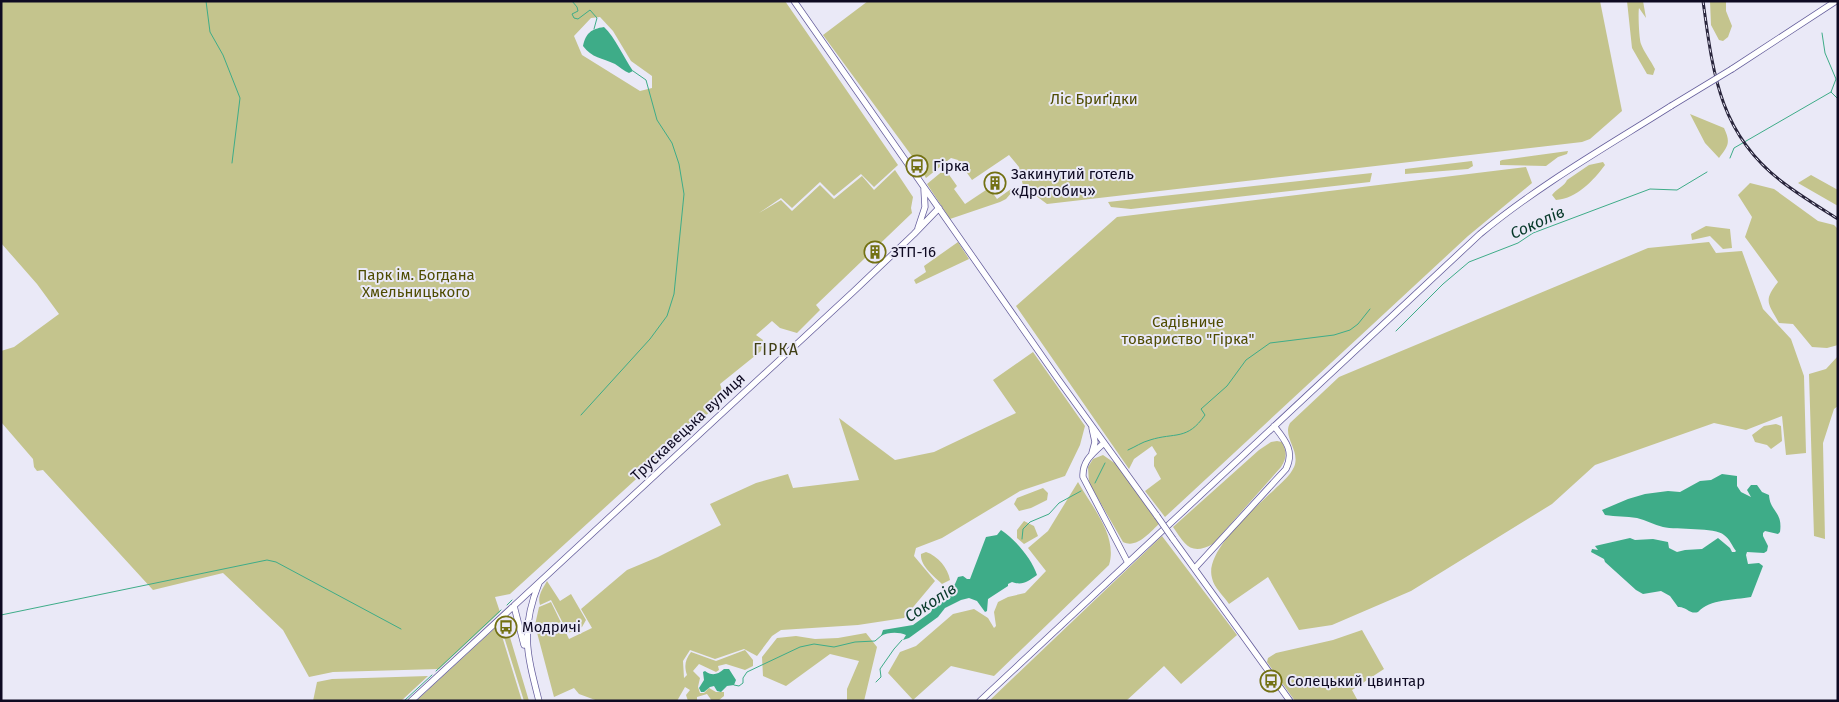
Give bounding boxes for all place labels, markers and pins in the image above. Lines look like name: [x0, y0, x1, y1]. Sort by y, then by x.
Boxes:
bus stop icon: Гірка: [905, 154, 929, 178]
place label: Гірка: [933, 157, 969, 175]
place label: Закинутий готель «Дрогобич»: [1011, 165, 1134, 200]
building icon: Закинутий готель «Дрогобич»: [983, 171, 1007, 195]
building icon: ЗТП-16: [863, 240, 887, 264]
place label: ЗТП-16: [891, 243, 936, 261]
bus stop icon: Модричі: [494, 615, 518, 639]
place label: Модричі: [522, 618, 581, 636]
bus stop icon: Солецький цвинтар: [1259, 669, 1283, 693]
place label: Солецький цвинтар: [1287, 672, 1425, 690]

